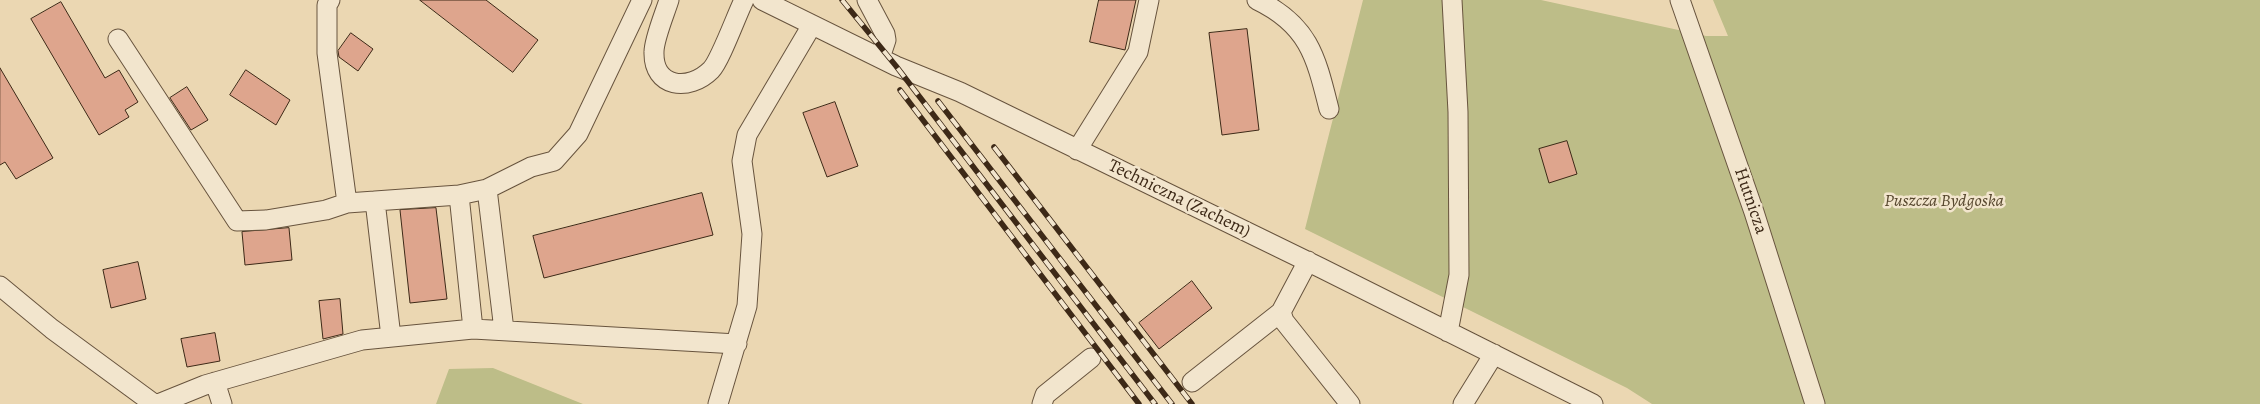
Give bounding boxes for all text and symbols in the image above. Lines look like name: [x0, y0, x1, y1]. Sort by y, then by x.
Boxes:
street label: Techniczna (Zachem): [1104, 155, 1254, 243]
street label: Hutnicza: [1729, 165, 1771, 237]
park label: Puszcza Bydgoska: [1884, 191, 2004, 213]

